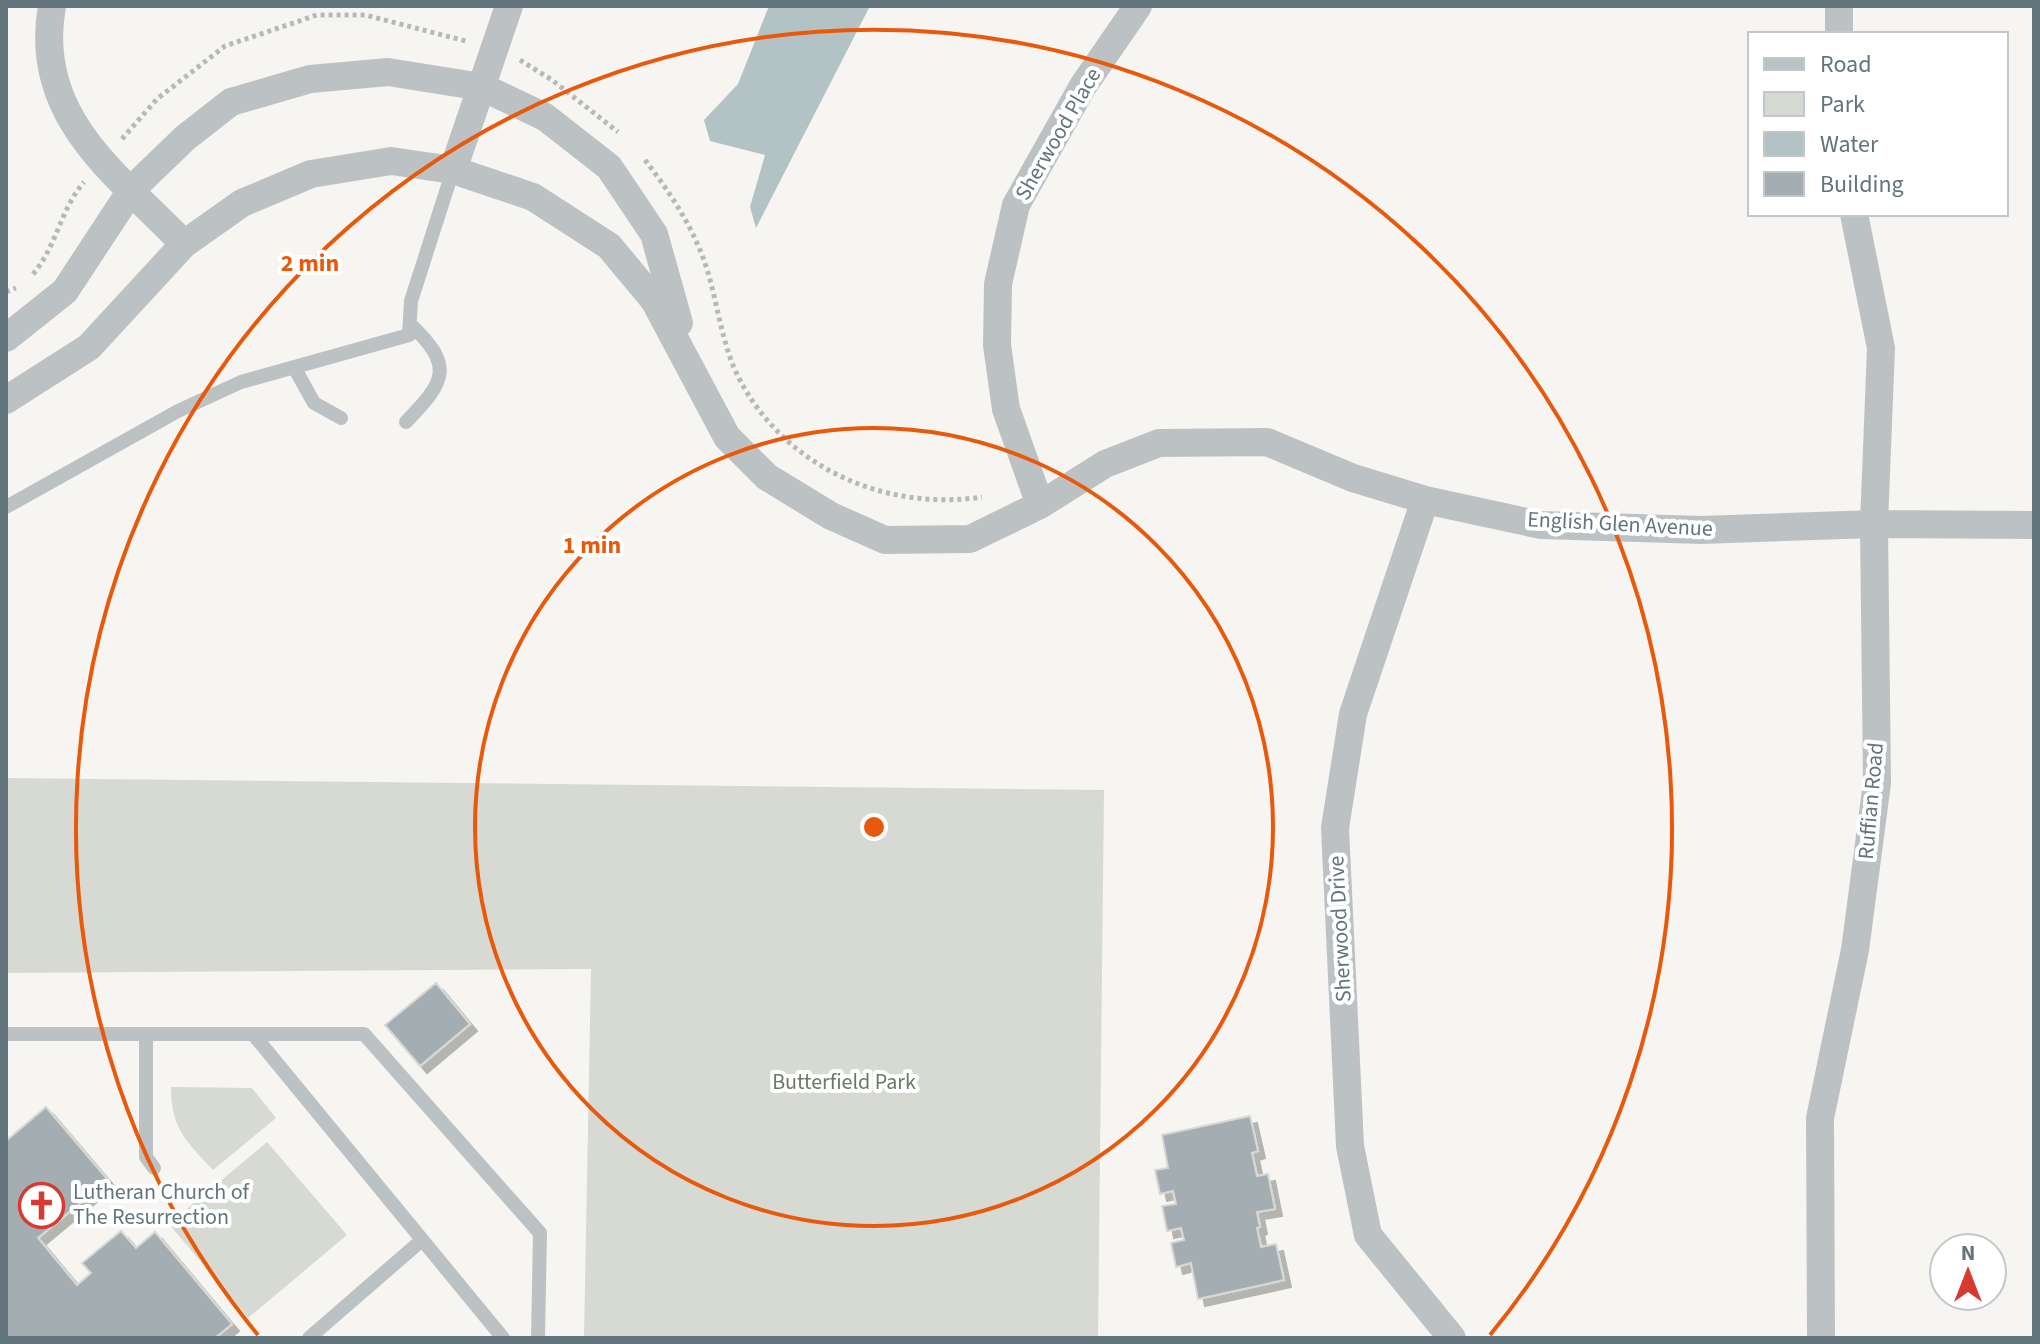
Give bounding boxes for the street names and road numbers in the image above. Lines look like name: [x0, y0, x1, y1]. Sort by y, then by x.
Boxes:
street label: Sherwood Place: [1007, 62, 1109, 206]
street label: English Glen Avenue: [1526, 503, 1714, 545]
street label: Ruffian Road: [1850, 741, 1892, 861]
street label: Sherwood Drive: [1320, 855, 1360, 1003]

